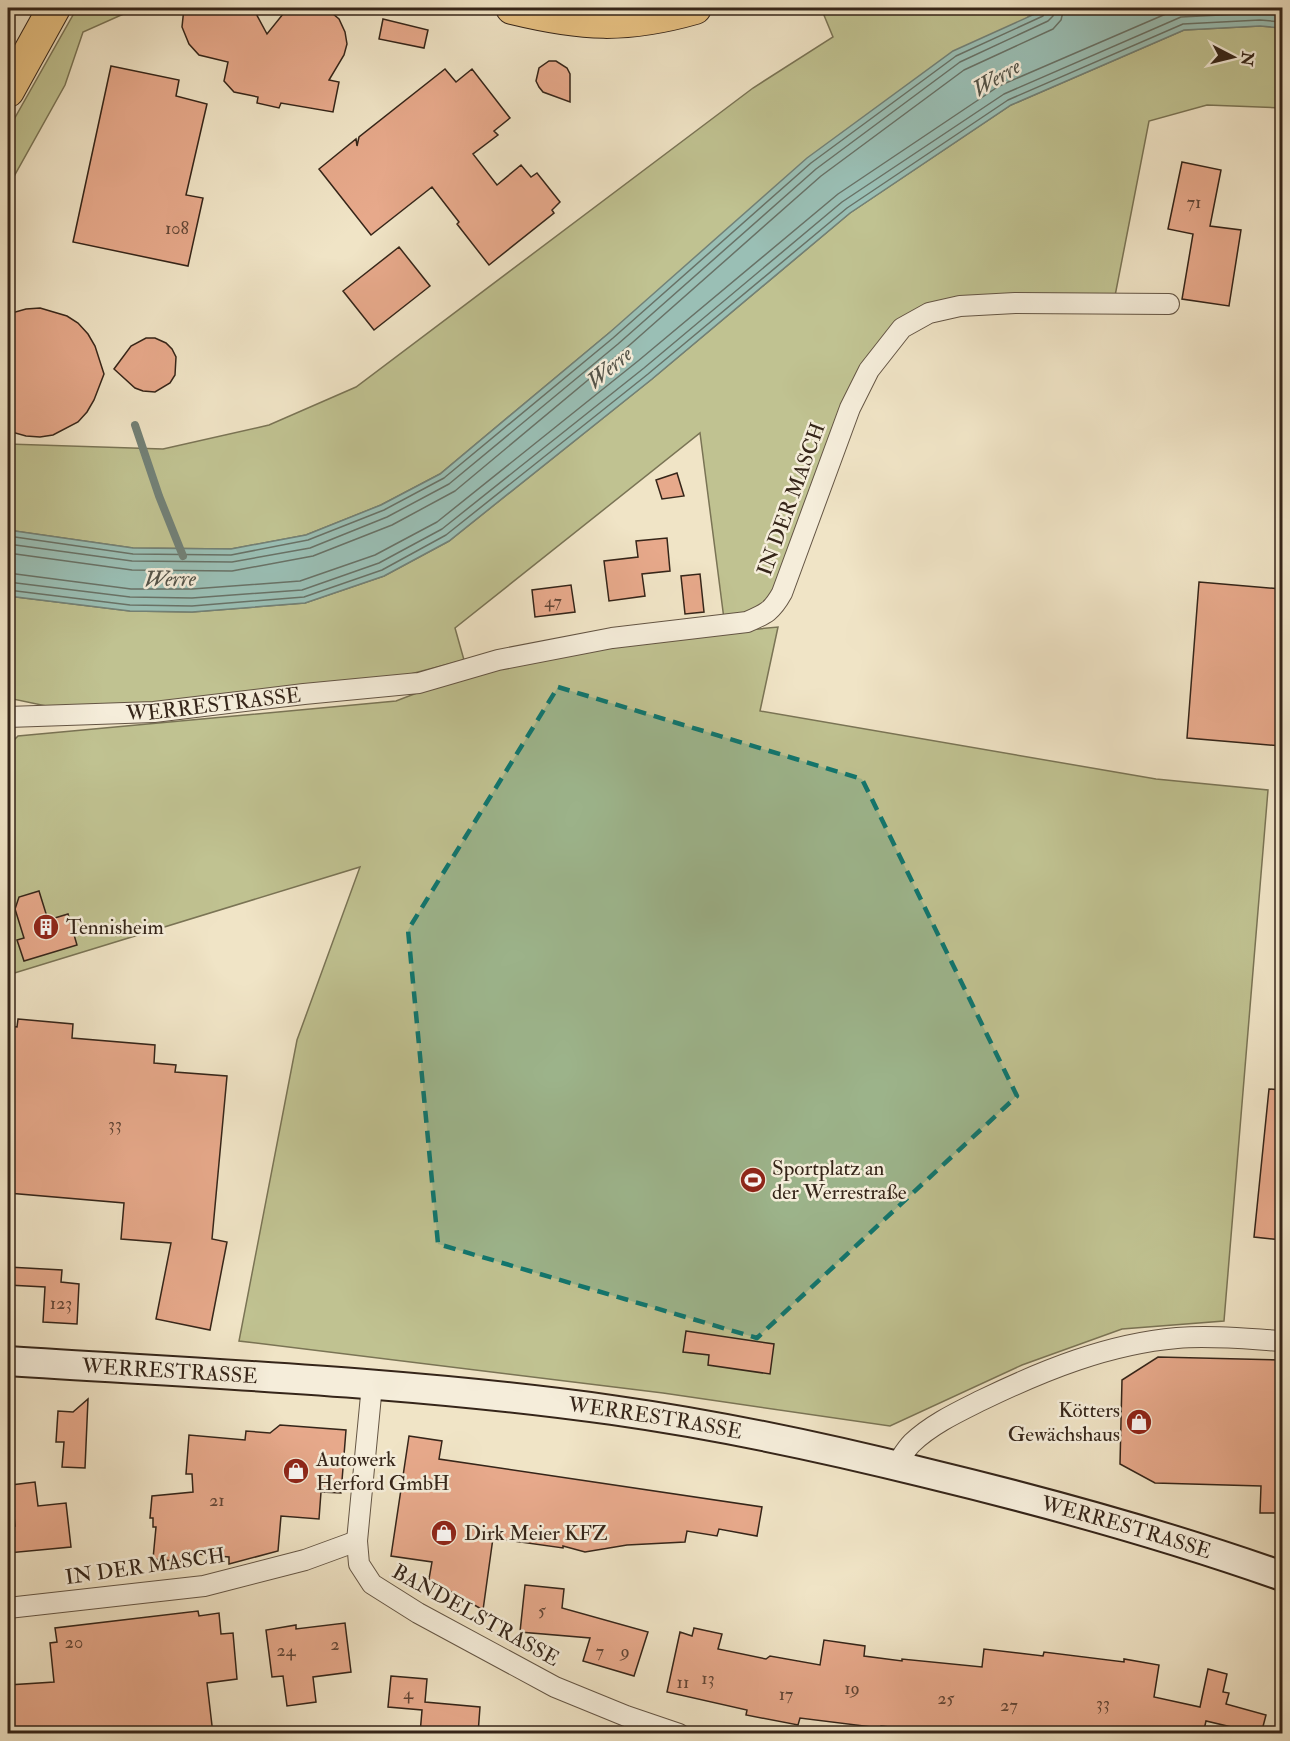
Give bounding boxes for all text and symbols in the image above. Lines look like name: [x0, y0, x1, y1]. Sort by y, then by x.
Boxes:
north arrow: [1203, 27, 1263, 87]
text: N: [1236, 49, 1258, 68]
water label: Werre: [967, 52, 1026, 103]
house number: 71: [1187, 191, 1201, 214]
house number: 108: [165, 217, 189, 240]
water label: Werre: [581, 340, 639, 395]
street label: IN DER MASCH: [751, 419, 832, 579]
water label: Werre: [144, 565, 197, 593]
house number: 47: [544, 590, 562, 613]
street label: WERRESTRASSE: [125, 681, 302, 727]
building icon: Tennisheim: [31, 912, 61, 942]
place label: Tennisheim: [66, 914, 164, 941]
house number: 33: [108, 1113, 122, 1136]
place label: Sportplatz an der Werrestraße: [772, 1155, 907, 1206]
sports icon: Sportplatz an der Werrestraße: [738, 1165, 768, 1195]
house number: 123: [50, 1292, 72, 1315]
street label: WERRESTRASSE: [80, 1353, 258, 1390]
street label: WERRESTRASSE: [566, 1391, 744, 1446]
place label: Kötters Gewächshaus: [1008, 1397, 1120, 1448]
shop icon: Kötters Gewächshaus: [1124, 1407, 1154, 1437]
place label: Autowerk Herford GmbH: [315, 1446, 450, 1497]
shop icon: Autowerk Herford GmbH: [281, 1456, 311, 1486]
house number: 21: [209, 1489, 225, 1512]
street label: WERRESTRASSE: [1037, 1490, 1215, 1565]
shop icon: Dirk Meier KFZ: [429, 1518, 459, 1548]
place label: Dirk Meier KFZ: [464, 1520, 608, 1547]
street label: IN DER MASCH: [63, 1542, 227, 1591]
street label: BANDELSTRASSE: [387, 1558, 564, 1673]
house number: 5: [538, 1599, 546, 1622]
house number: 20: [65, 1631, 83, 1654]
house number: 2: [330, 1633, 340, 1656]
house number: 24: [277, 1639, 297, 1662]
house number: 7: [596, 1640, 604, 1663]
house number: 9: [618, 1640, 630, 1663]
house number: 13: [701, 1667, 715, 1690]
house number: 11: [677, 1671, 689, 1694]
house number: 19: [844, 1677, 860, 1700]
house number: 4: [403, 1682, 414, 1705]
house number: 17: [779, 1683, 793, 1706]
house number: 25: [938, 1687, 955, 1710]
house number: 33: [1096, 1692, 1110, 1715]
house number: 27: [1000, 1694, 1018, 1717]

